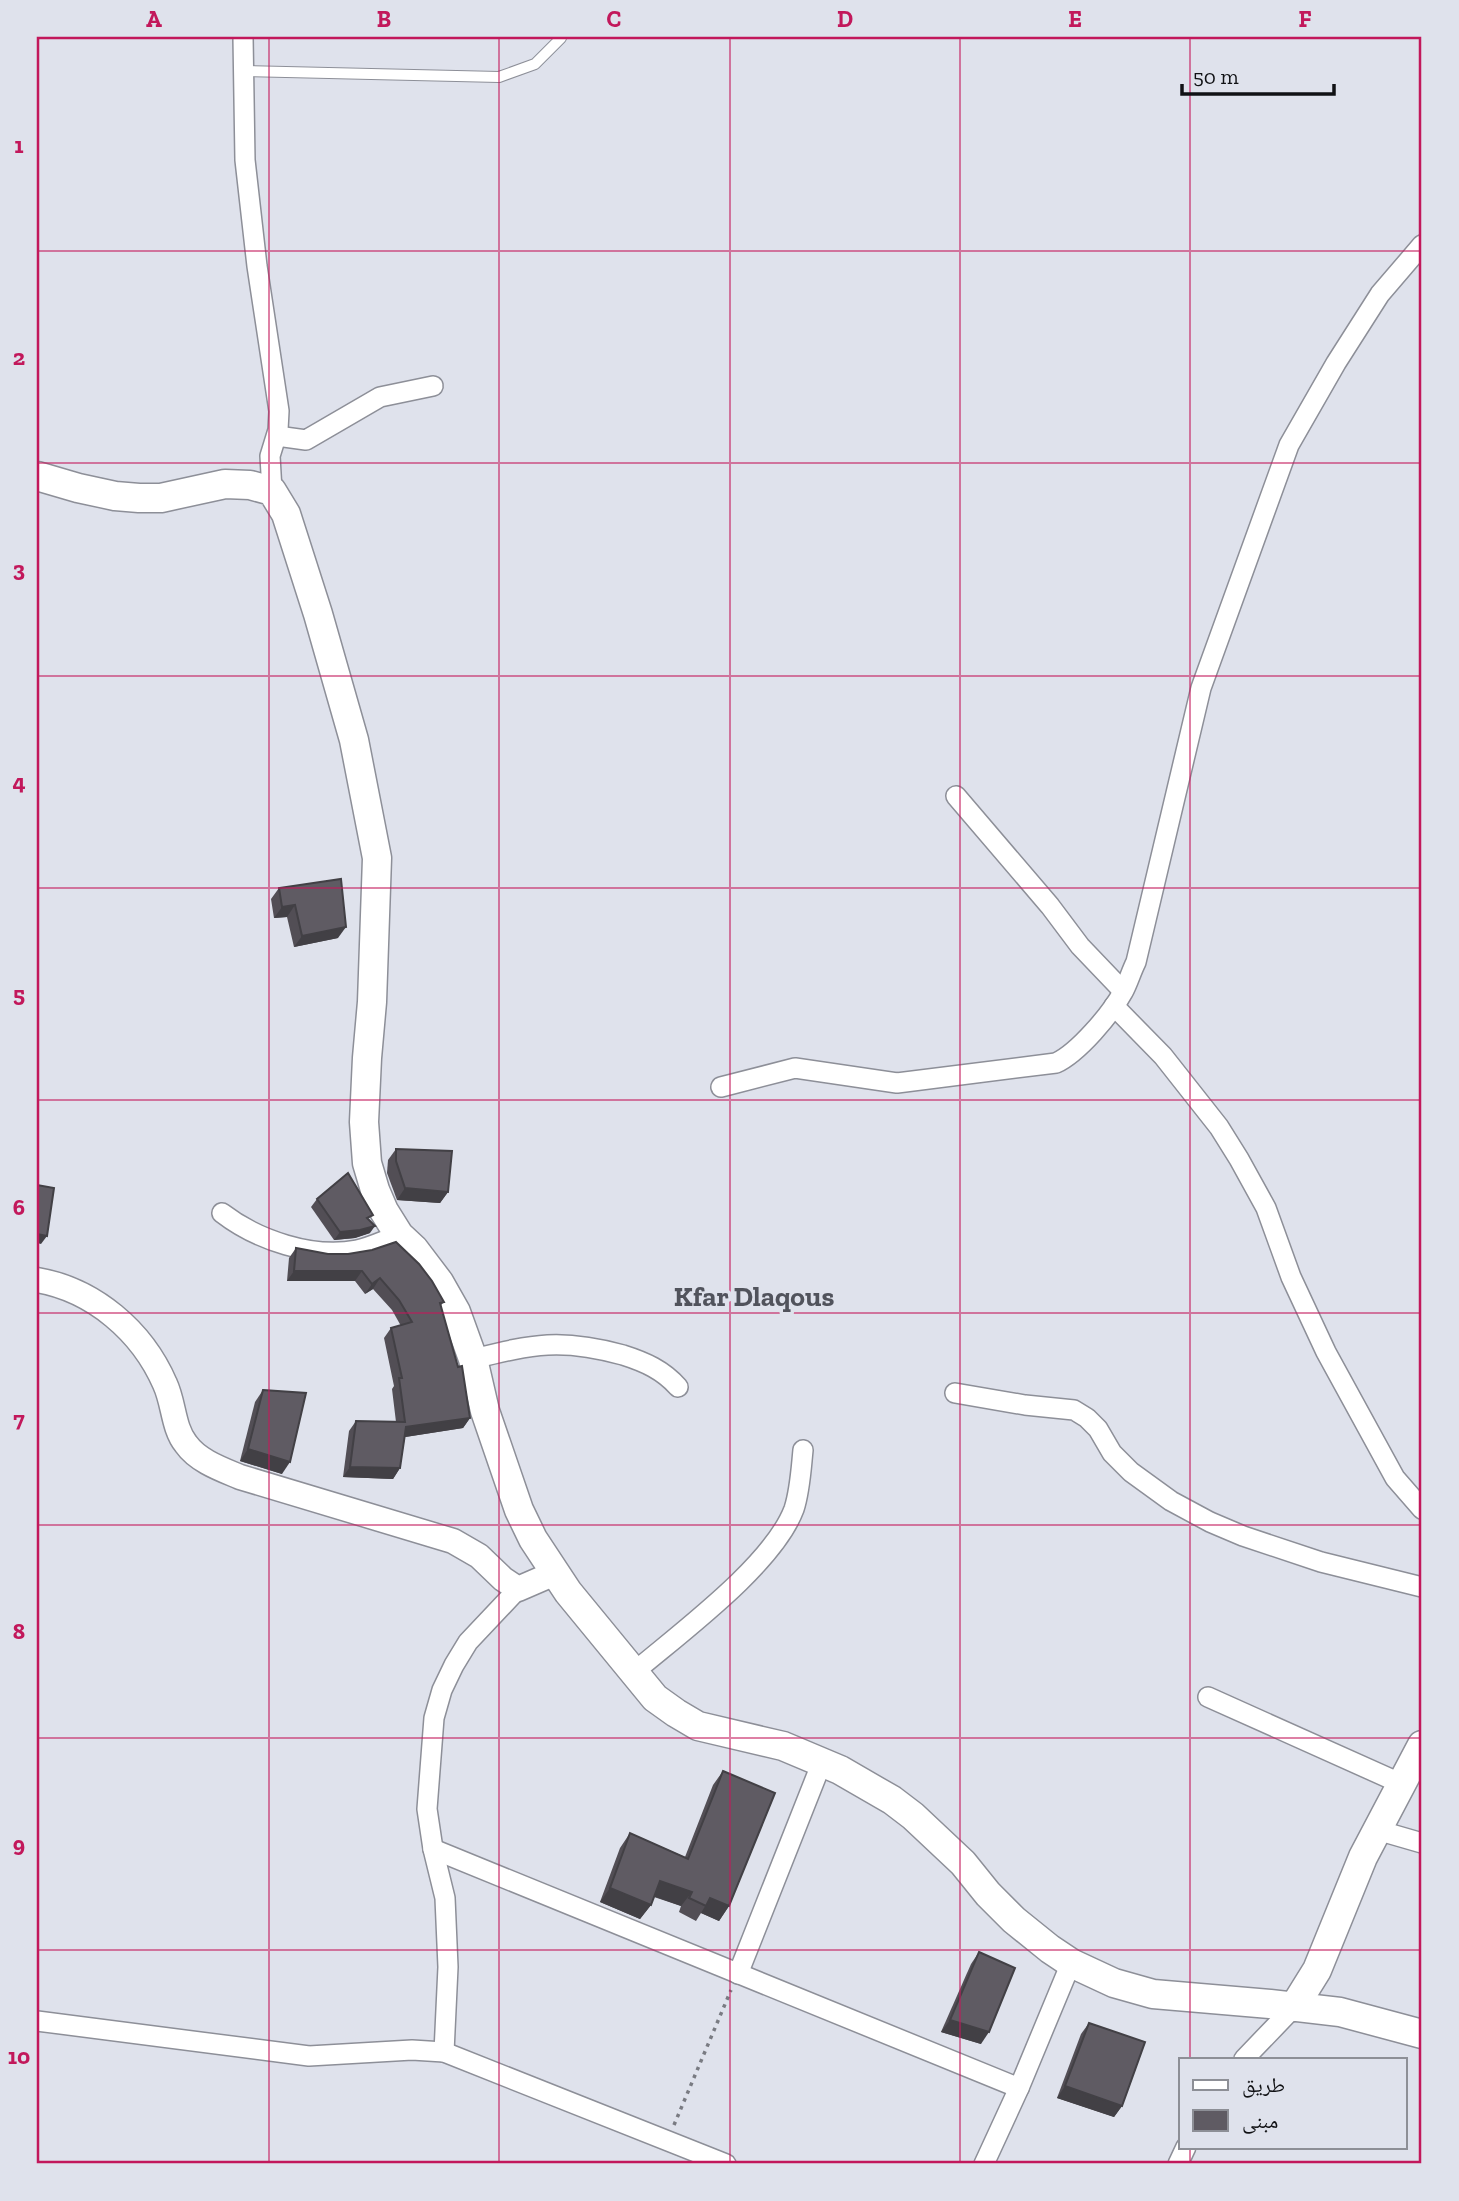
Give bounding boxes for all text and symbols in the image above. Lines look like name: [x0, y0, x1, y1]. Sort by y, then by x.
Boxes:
text: A: [146, 5, 162, 33]
text: B: [377, 5, 391, 33]
text: C: [607, 5, 621, 33]
text: D: [837, 5, 853, 33]
text: E: [1068, 5, 1082, 33]
text: F: [1298, 5, 1312, 33]
scale bar: [1182, 52, 1335, 96]
text: 50 m: [1193, 64, 1239, 89]
text: 1: [14, 131, 24, 159]
text: 2: [13, 343, 25, 371]
text: 3: [13, 555, 25, 583]
text: 4: [12, 768, 26, 796]
text: 5: [13, 980, 25, 1008]
text: 6: [13, 1193, 25, 1221]
district label: Kfar Dlaqous: [674, 1280, 834, 1313]
text: 7: [13, 1405, 25, 1433]
text: 8: [13, 1617, 25, 1645]
text: 9: [13, 1830, 25, 1858]
text: 10: [8, 2042, 30, 2070]
legend: [1179, 2058, 1406, 2148]
text: طريق: [1242, 2072, 1285, 2098]
text: مبنى: [1242, 2108, 1278, 2134]

